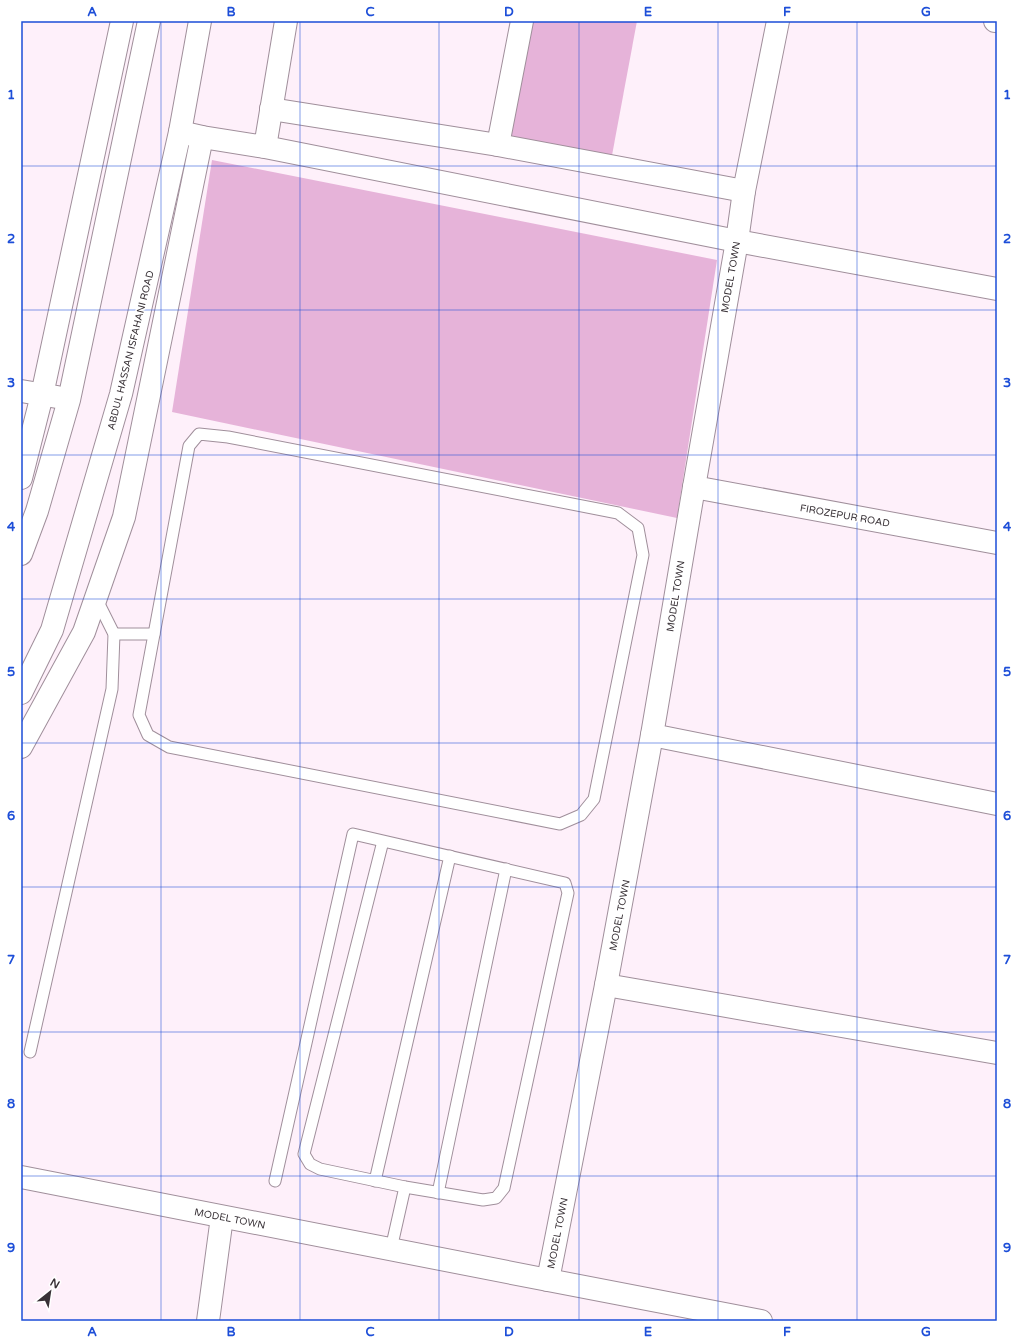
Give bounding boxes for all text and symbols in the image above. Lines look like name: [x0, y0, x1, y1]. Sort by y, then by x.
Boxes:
text: A: [87, 4, 97, 20]
text: B: [226, 4, 236, 20]
text: C: [365, 4, 375, 20]
text: D: [504, 4, 514, 20]
text: E: [644, 4, 652, 20]
text: F: [783, 4, 791, 20]
text: G: [921, 4, 931, 20]
text: 1: [7, 87, 15, 103]
text: 1: [1003, 87, 1011, 103]
text: 2: [7, 231, 15, 247]
text: 2: [1003, 231, 1011, 247]
street label: MODEL TOWN: [719, 241, 743, 314]
street label: ABDUL HASSAN ISFAHANI ROAD: [105, 269, 157, 431]
text: 3: [7, 375, 15, 391]
text: 3: [1003, 375, 1011, 391]
street label: FIROZEPUR ROAD: [799, 502, 891, 530]
text: 4: [7, 519, 16, 535]
text: 4: [1003, 519, 1012, 535]
street label: MODEL TOWN: [664, 560, 688, 633]
text: 5: [7, 664, 15, 680]
text: 5: [1003, 664, 1011, 680]
text: 6: [7, 808, 15, 824]
text: 6: [1003, 808, 1011, 824]
street label: MODEL TOWN: [607, 879, 633, 952]
text: 7: [7, 952, 15, 968]
text: 7: [1003, 952, 1011, 968]
text: 8: [7, 1096, 15, 1112]
text: 8: [1003, 1096, 1011, 1112]
street label: MODEL TOWN: [545, 1197, 571, 1270]
street label: MODEL TOWN: [193, 1206, 266, 1232]
text: 9: [7, 1240, 15, 1256]
text: 9: [1003, 1240, 1011, 1256]
north arrow: [30, 1272, 70, 1312]
text: N: [48, 1276, 62, 1292]
text: A: [87, 1324, 97, 1340]
text: B: [226, 1324, 236, 1340]
text: C: [365, 1324, 375, 1340]
text: D: [504, 1324, 514, 1340]
text: E: [644, 1324, 652, 1340]
text: F: [783, 1324, 791, 1340]
text: G: [921, 1324, 931, 1340]

